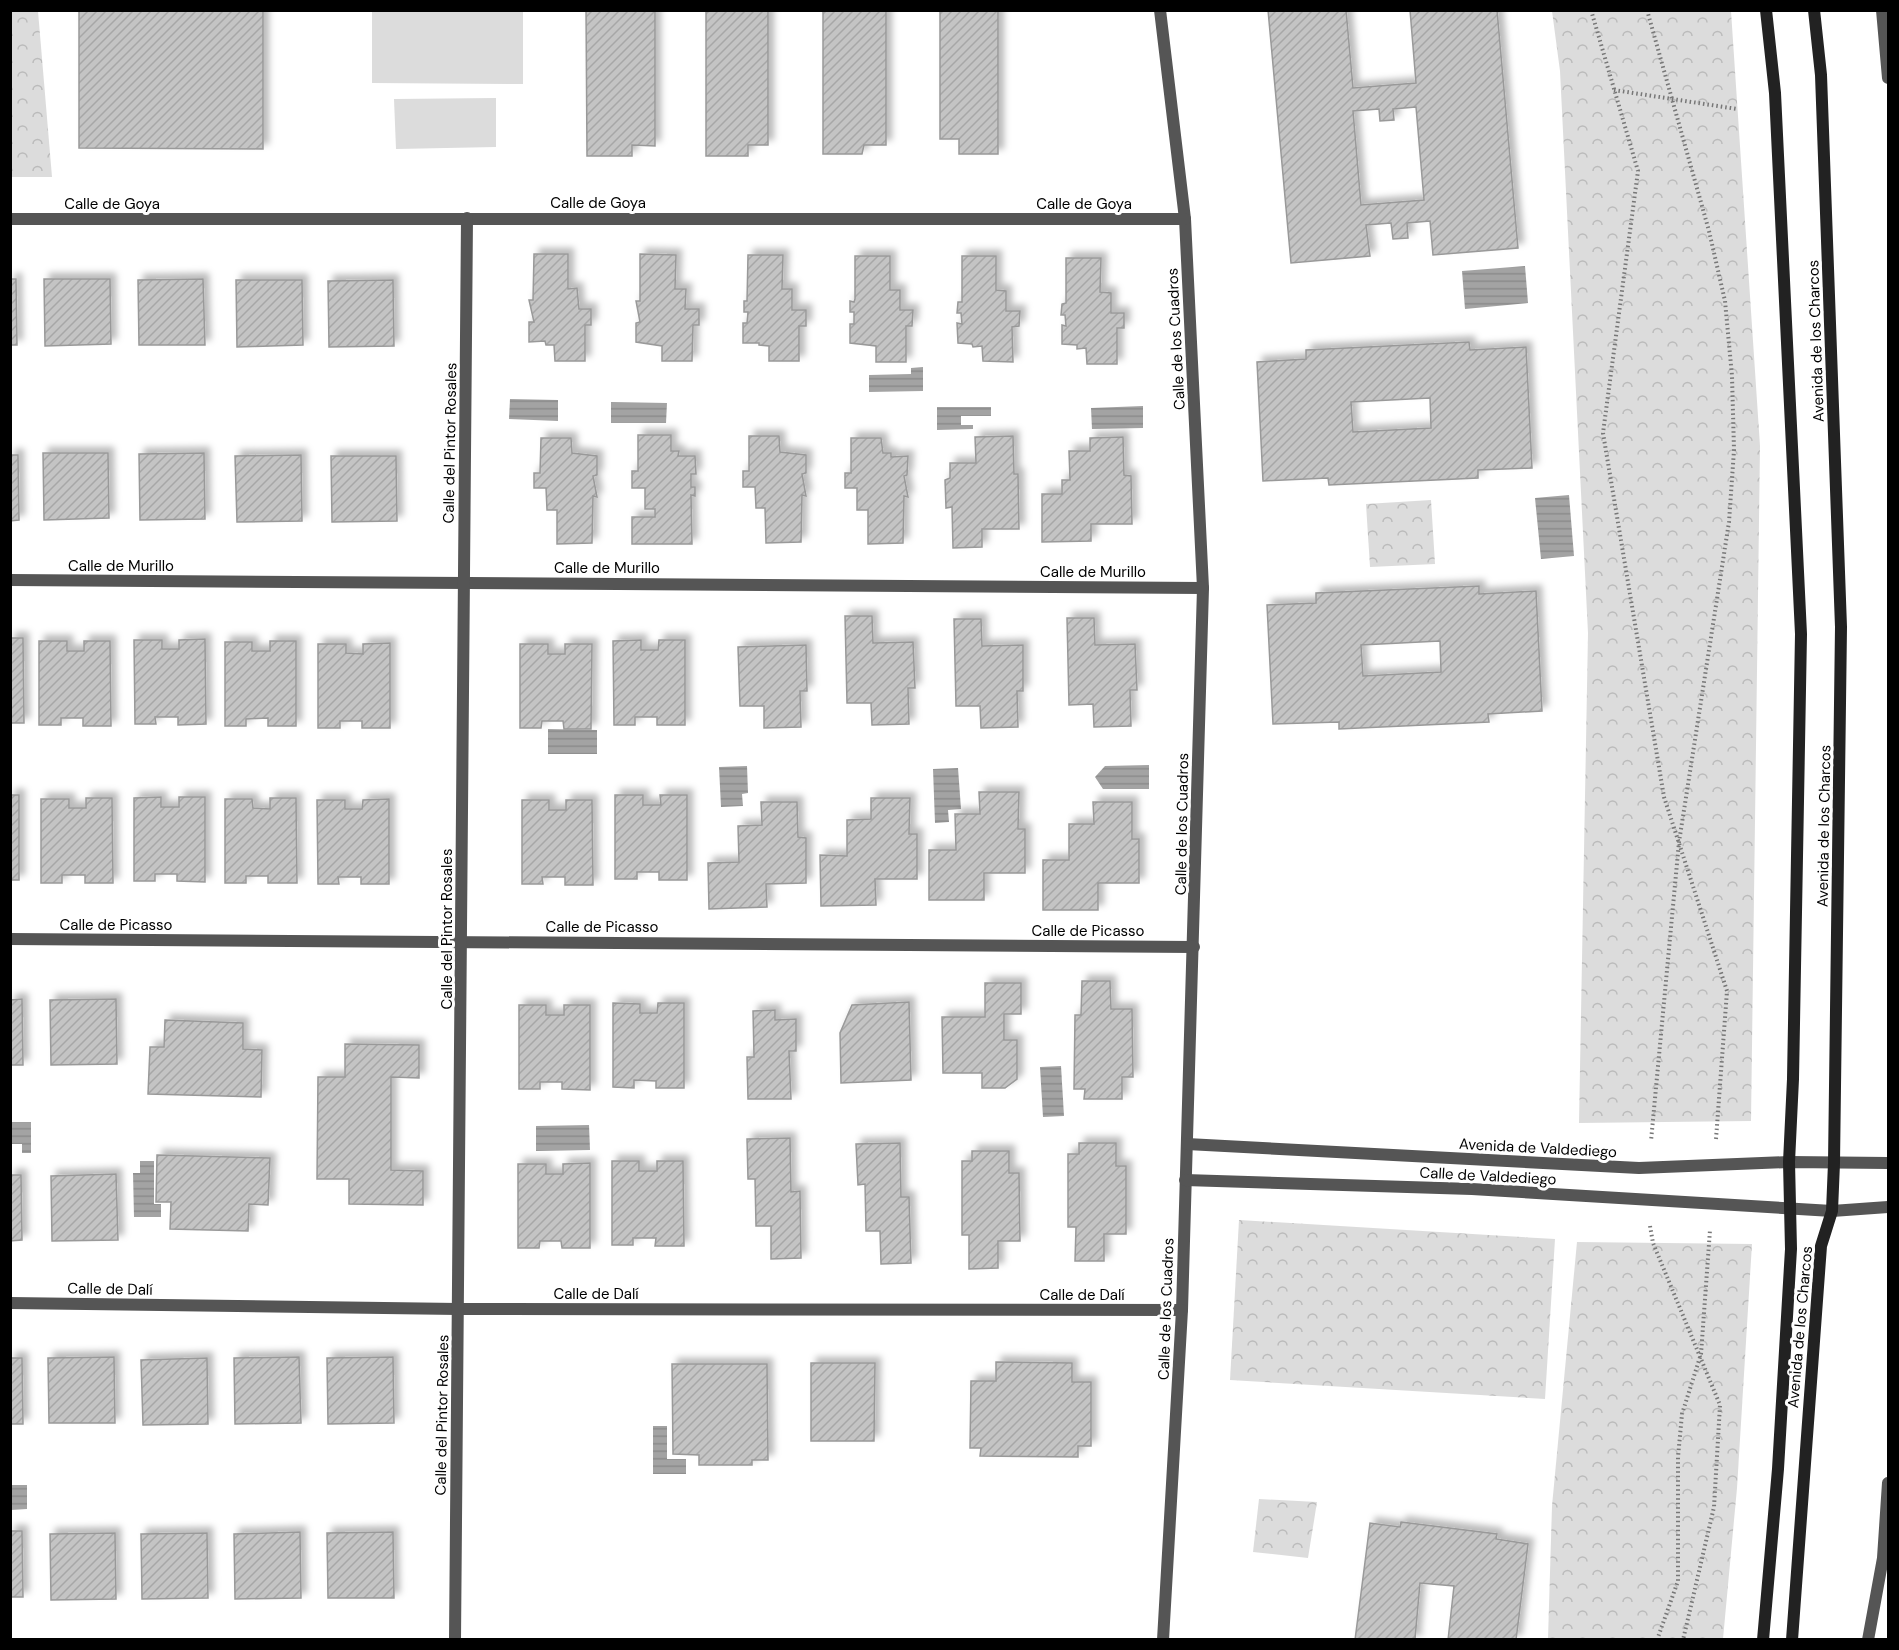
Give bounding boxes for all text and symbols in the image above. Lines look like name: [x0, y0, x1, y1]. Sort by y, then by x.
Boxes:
street label: Calle de Goya: [550, 193, 646, 213]
street label: Calle de Goya: [64, 194, 160, 214]
street label: Calle de Goya: [1036, 194, 1132, 214]
street label: Avenida de los Charcos: [1803, 259, 1829, 423]
street label: Calle de los Cuadros: [1162, 267, 1190, 411]
street label: Calle del Pintor Rosales: [439, 362, 461, 524]
street label: Calle de Murillo: [68, 556, 174, 576]
street label: Calle de Murillo: [554, 558, 660, 578]
street label: Calle de Murillo: [1040, 562, 1146, 582]
street label: Avenida de los Charcos: [1813, 745, 1835, 907]
street label: Calle de los Cuadros: [1171, 753, 1193, 895]
street label: Calle del Pintor Rosales: [437, 849, 457, 1009]
street label: Calle de Picasso: [59, 915, 173, 935]
street label: Calle de Picasso: [545, 917, 659, 937]
street label: Calle de Picasso: [1031, 921, 1145, 941]
street label: Avenida de Valdediego: [1459, 1134, 1618, 1162]
street label: Calle de Valdediego: [1419, 1162, 1557, 1190]
street label: Calle de los Cuadros: [1154, 1237, 1178, 1381]
street label: Avenida de los Charcos: [1783, 1245, 1817, 1409]
street label: Calle de Dalí: [67, 1278, 153, 1300]
street label: Calle de Dalí: [553, 1284, 639, 1304]
street label: Calle de Dalí: [1039, 1285, 1125, 1305]
street label: Calle del Pintor Rosales: [431, 1334, 453, 1496]

